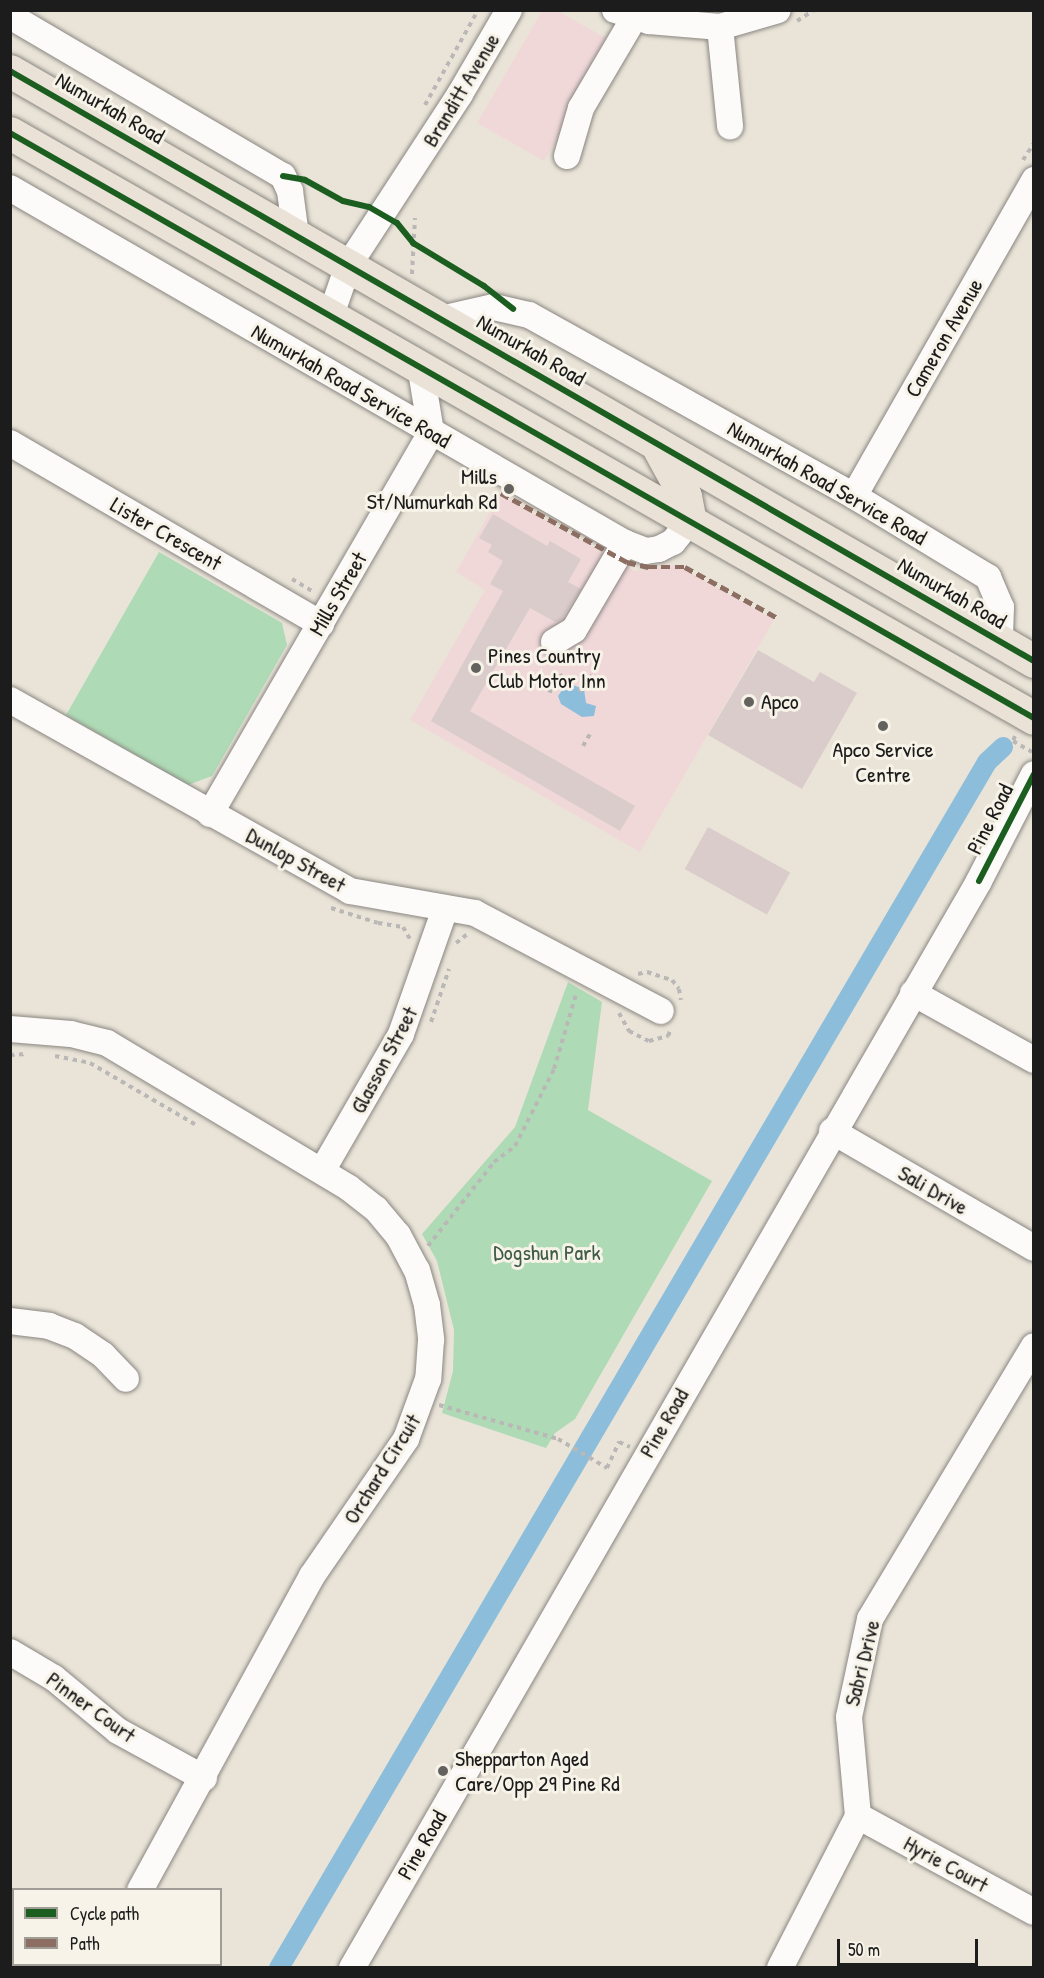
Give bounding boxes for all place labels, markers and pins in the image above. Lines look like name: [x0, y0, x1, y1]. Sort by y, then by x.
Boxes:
place label: Mills St/Numurkah Rd: [367, 463, 497, 514]
marker: Mills St/Numurkah Rd: [502, 482, 516, 496]
place label: Pines Country Club Motor Inn: [488, 642, 606, 694]
marker: Pines Country Club Motor Inn: [469, 661, 483, 675]
place label: Apco: [761, 689, 799, 715]
marker: Apco: [742, 695, 756, 709]
marker: Apco Service Centre: [876, 719, 890, 733]
place label: Apco Service Centre: [833, 736, 933, 788]
place label: Shepparton Aged Care/Opp 29 Pine Rd: [455, 1745, 620, 1796]
marker: Shepparton Aged Care/Opp 29 Pine Rd: [436, 1764, 450, 1778]

